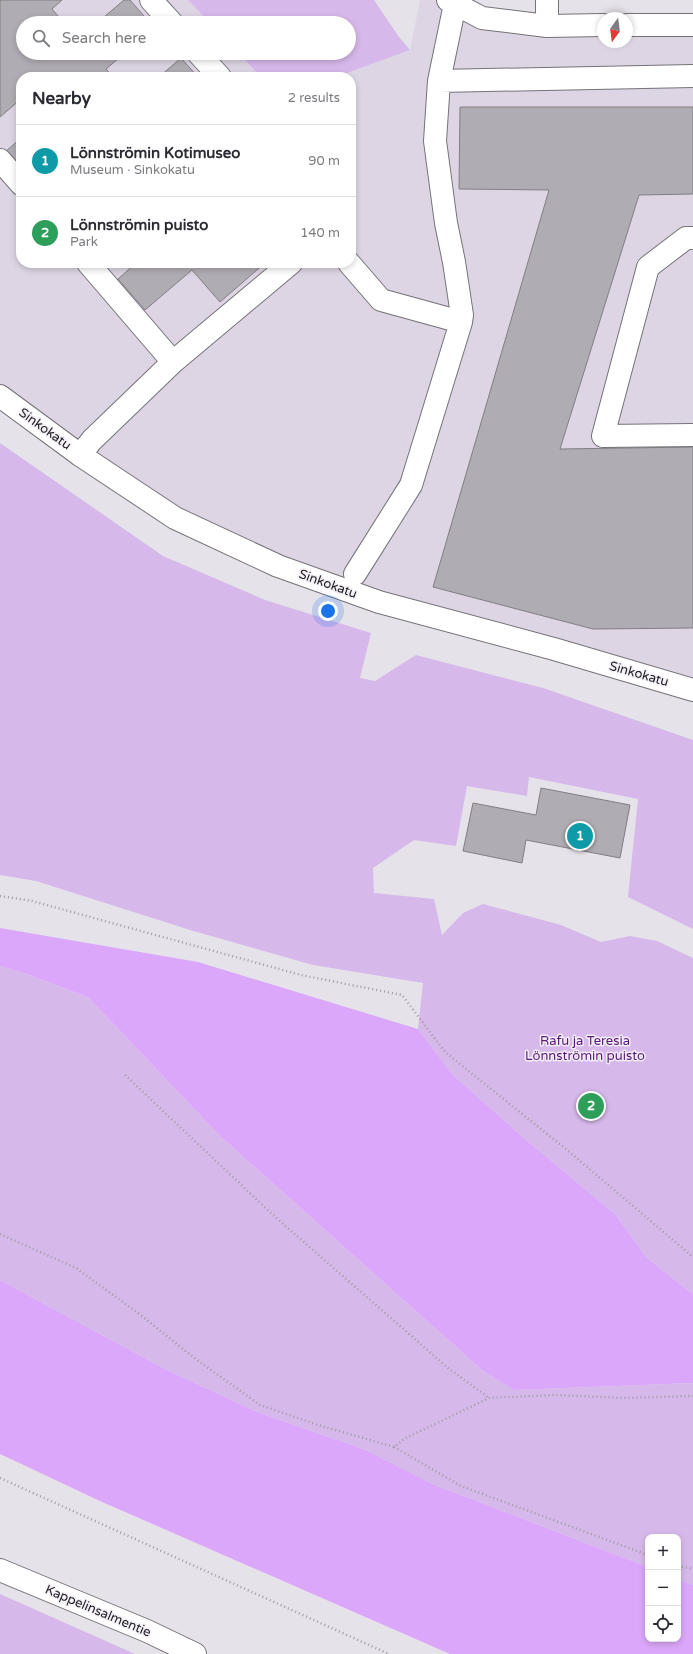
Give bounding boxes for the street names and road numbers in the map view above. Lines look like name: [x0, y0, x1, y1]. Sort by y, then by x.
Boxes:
street label: Sinkokatu: [16, 405, 74, 453]
street label: Sinkokatu: [297, 566, 359, 602]
street label: Sinkokatu: [608, 658, 670, 690]
street label: Kappelinsalmentie: [43, 1581, 153, 1641]

